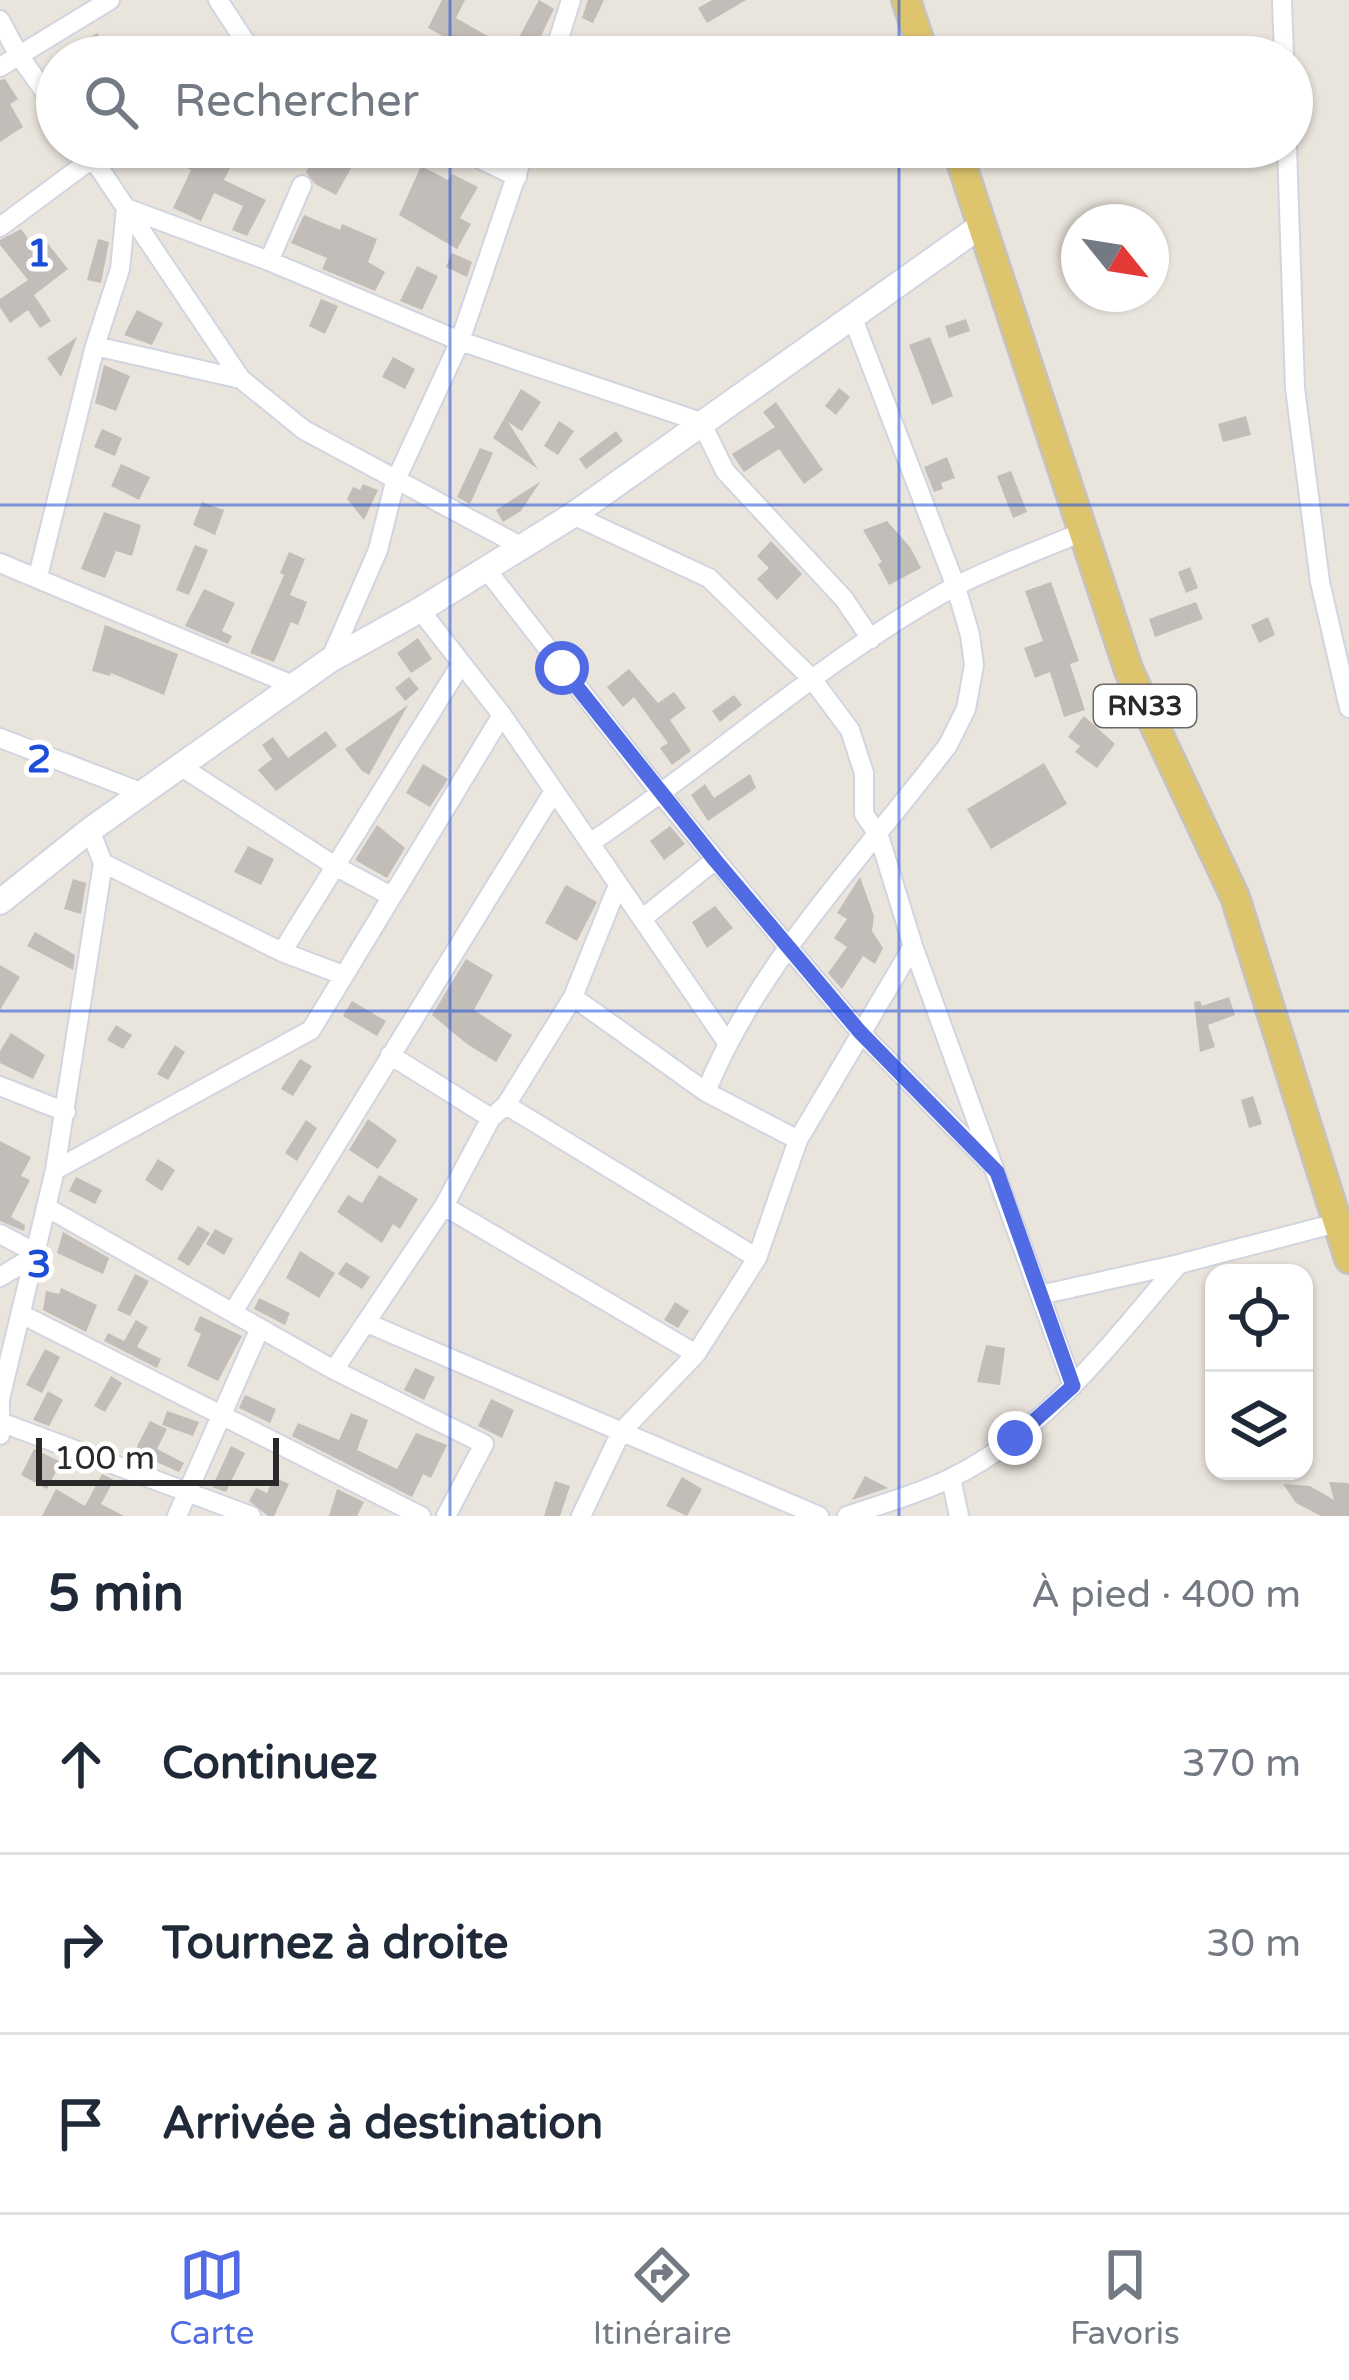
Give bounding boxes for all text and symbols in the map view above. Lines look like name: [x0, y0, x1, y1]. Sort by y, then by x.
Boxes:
search box: [36, 36, 1313, 168]
icon: search: [78, 69, 144, 135]
text: Rechercher: [174, 75, 419, 129]
north arrow: [1061, 204, 1169, 312]
text: 1: [27, 230, 51, 277]
route start: [535, 641, 589, 695]
road number: RN33: [1094, 685, 1196, 727]
text: 2: [27, 736, 51, 783]
text: 3: [27, 1241, 51, 1288]
map controls: [1205, 1264, 1313, 1480]
button: locate: [1205, 1264, 1313, 1372]
button: layers: [1205, 1372, 1313, 1480]
route end: [988, 1411, 1042, 1465]
scale bar: [36, 1432, 279, 1485]
text: 100 m: [54, 1439, 155, 1478]
text: 5 min: [48, 1563, 184, 1625]
text: À pied · 400 m: [1031, 1571, 1301, 1618]
icon: ahead: [48, 1731, 114, 1797]
text: Continuez: [162, 1737, 378, 1791]
text: 370 m: [1182, 1740, 1301, 1787]
icon: right: [48, 1911, 114, 1977]
text: Tournez à droite: [162, 1917, 508, 1971]
text: 30 m: [1206, 1920, 1301, 1967]
icon: arrive: [48, 2091, 114, 2157]
text: Arrivée à destination: [162, 2097, 603, 2151]
tab: Carte: [169, 2242, 254, 2353]
tab: Itinéraire: [593, 2242, 732, 2353]
tab: Favoris: [1070, 2242, 1180, 2353]

